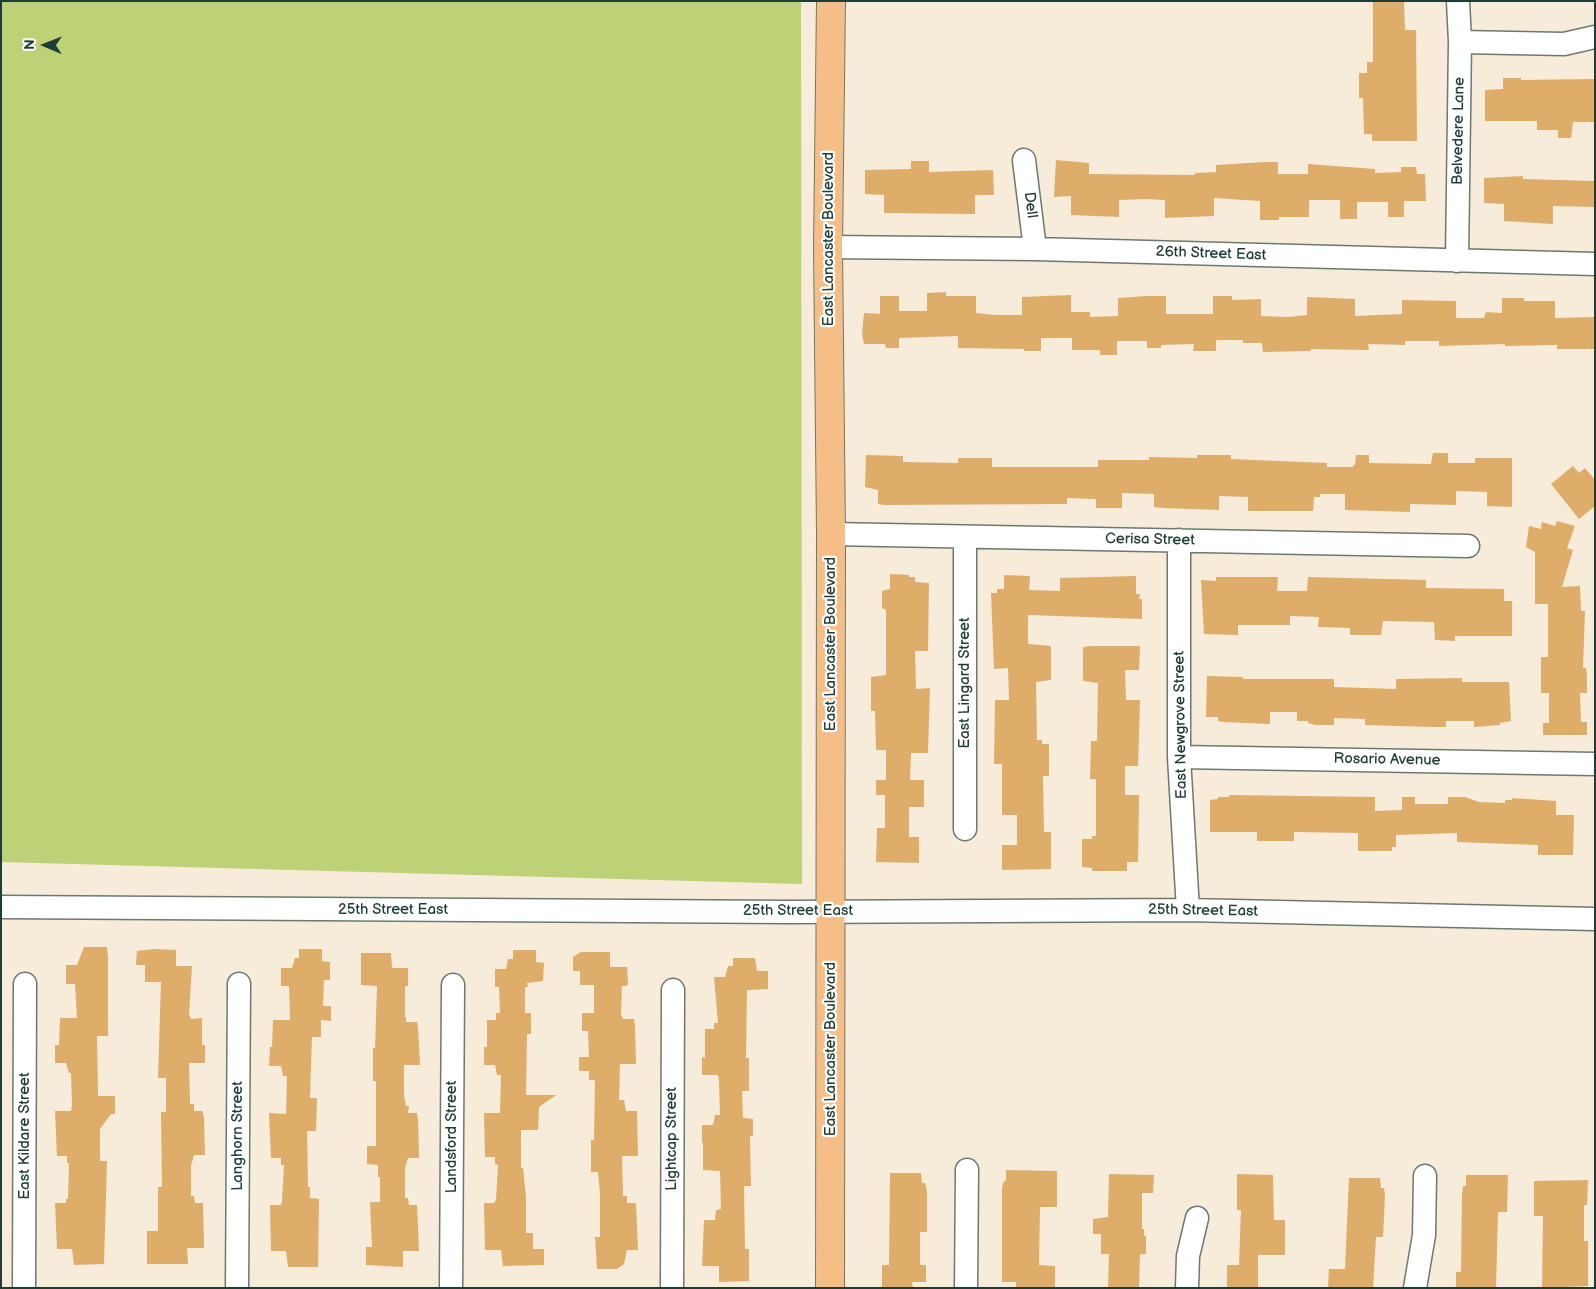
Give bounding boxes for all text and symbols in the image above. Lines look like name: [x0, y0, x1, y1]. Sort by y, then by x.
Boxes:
north arrow: [20, 20, 70, 70]
text: N: [21, 39, 38, 50]
street label: Belvedere Lane: [1449, 77, 1469, 185]
street label: East Lancaster Boulevard: [820, 152, 838, 326]
street label: Dell: [1019, 191, 1041, 219]
street label: 26th Street East: [1155, 243, 1267, 265]
street label: Cerisa Street: [1105, 530, 1195, 550]
street label: East Lancaster Boulevard: [822, 557, 840, 731]
street label: East Lingard Street: [956, 617, 974, 749]
street label: East Newgrove Street: [1171, 651, 1191, 799]
street label: Rosario Avenue: [1333, 750, 1441, 770]
street label: 25th Street East: [338, 901, 448, 919]
street label: 25th Street East: [1148, 901, 1258, 921]
street label: 25th Street East: [743, 902, 853, 920]
street label: East Lancaster Boulevard: [822, 962, 840, 1136]
street label: East Kildare Street: [16, 1072, 34, 1200]
street label: Langhorn Street: [229, 1081, 247, 1191]
street label: Landsford Street: [443, 1081, 461, 1193]
street label: Lightcap Street: [663, 1087, 681, 1191]

